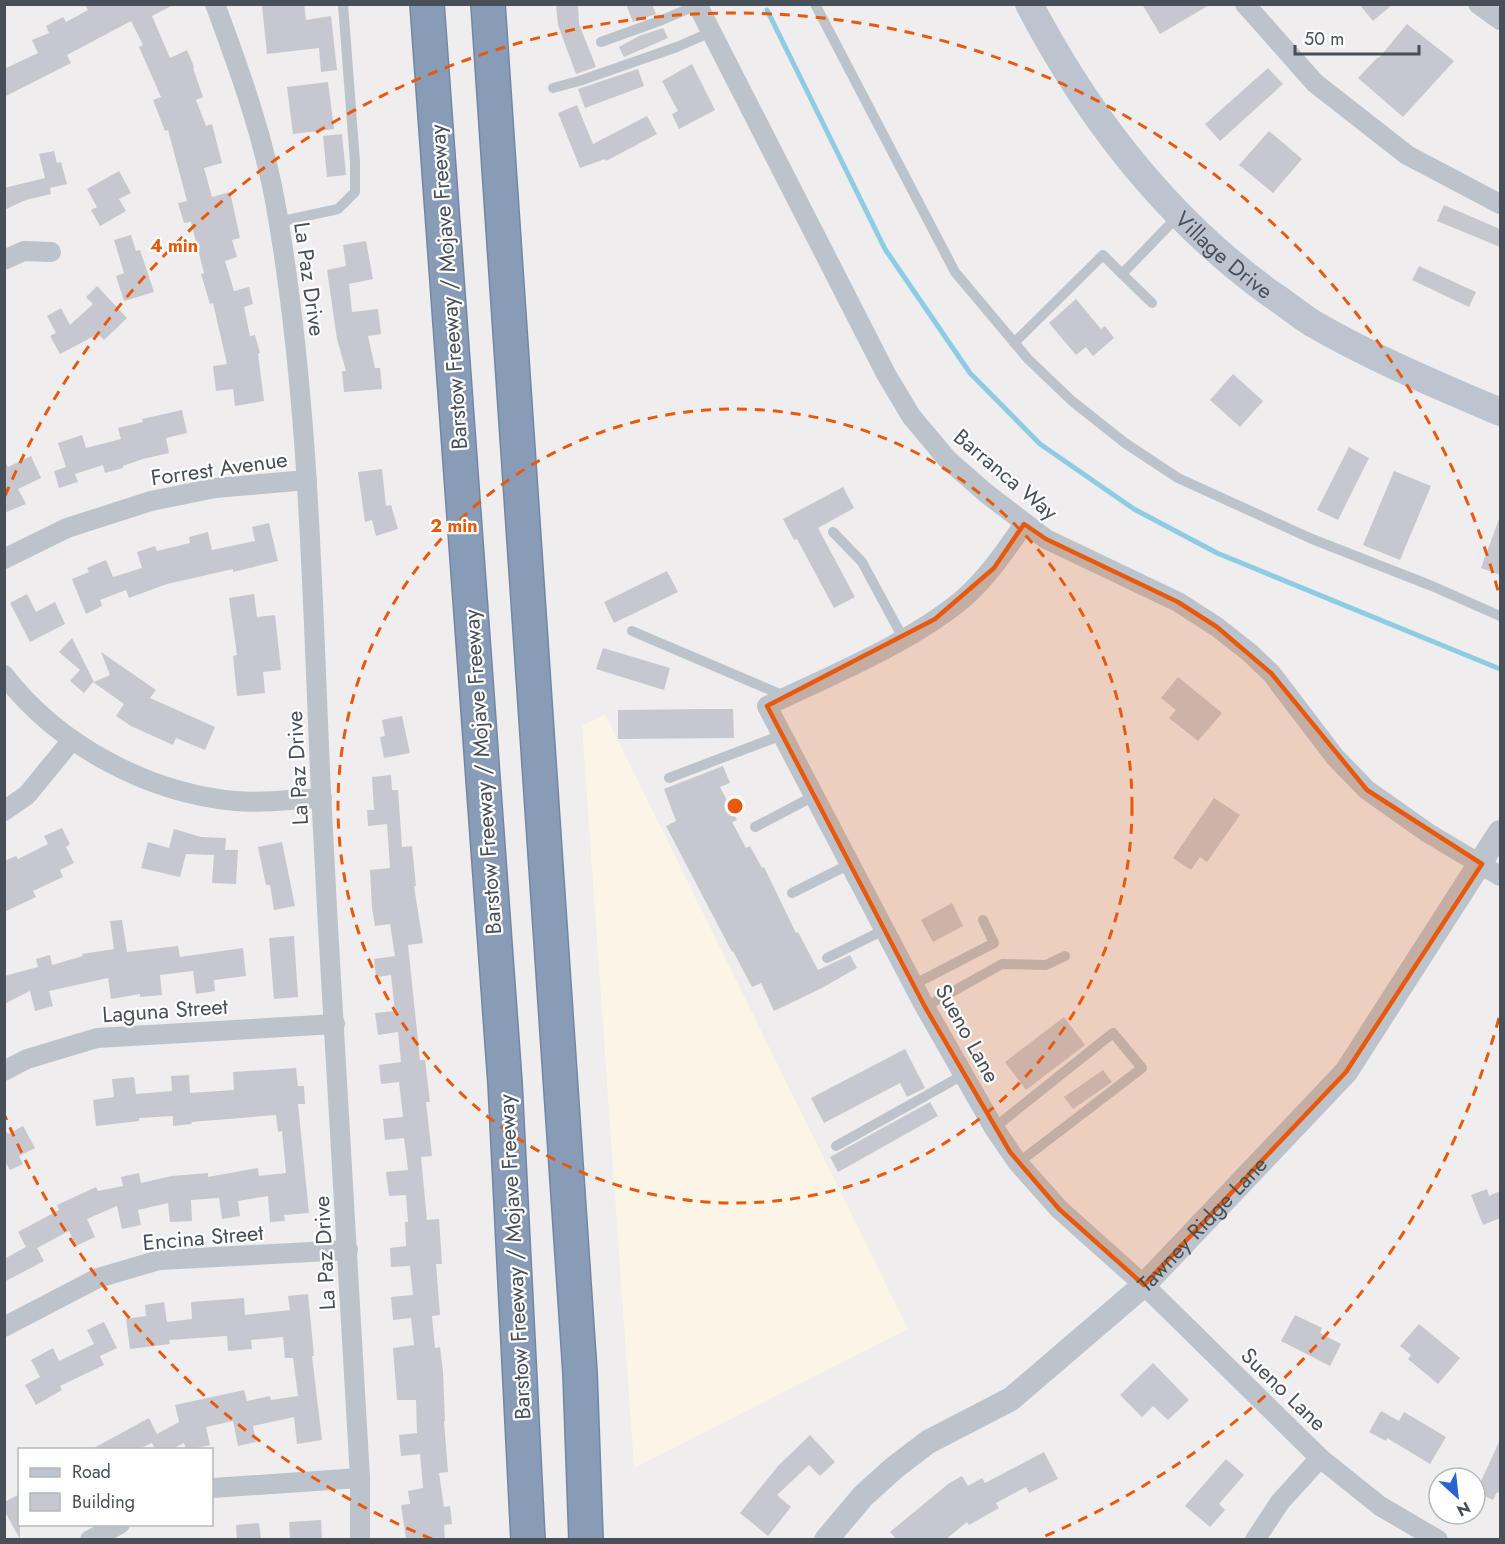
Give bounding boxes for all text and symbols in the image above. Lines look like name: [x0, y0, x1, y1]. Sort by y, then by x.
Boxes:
scale bar: [1295, 18, 1420, 56]
text: 50 m: [1304, 26, 1344, 52]
street label: Barstow Freeway / Mojave Freeway: [421, 123, 475, 451]
street label: Village Drive: [1168, 204, 1280, 306]
street label: La Paz Drive: [286, 220, 334, 338]
text: 4 min: [150, 233, 198, 259]
street label: Barranca Way: [947, 421, 1065, 527]
street label: Forrest Avenue: [149, 443, 289, 493]
text: 2 min: [430, 513, 478, 539]
street label: Barstow Freeway / Mojave Freeway: [455, 608, 509, 936]
street label: La Paz Drive: [278, 710, 316, 826]
centre of rings: [725, 796, 745, 816]
street label: Sueno Lane: [928, 978, 1008, 1088]
street label: Laguna Street: [101, 990, 230, 1030]
street label: Barstow Freeway / Mojave Freeway: [489, 1093, 539, 1421]
street label: Tawney Ridge Lane: [1130, 1149, 1274, 1300]
street label: La Paz Drive: [305, 1195, 343, 1311]
street label: Encina Street: [141, 1216, 265, 1258]
street label: Sueno Lane: [1234, 1340, 1334, 1438]
legend: [18, 1448, 213, 1526]
text: Road: [72, 1459, 111, 1485]
north arrow: [1427, 1466, 1487, 1526]
text: Building: [72, 1489, 135, 1515]
text: N: [1453, 1496, 1474, 1522]

